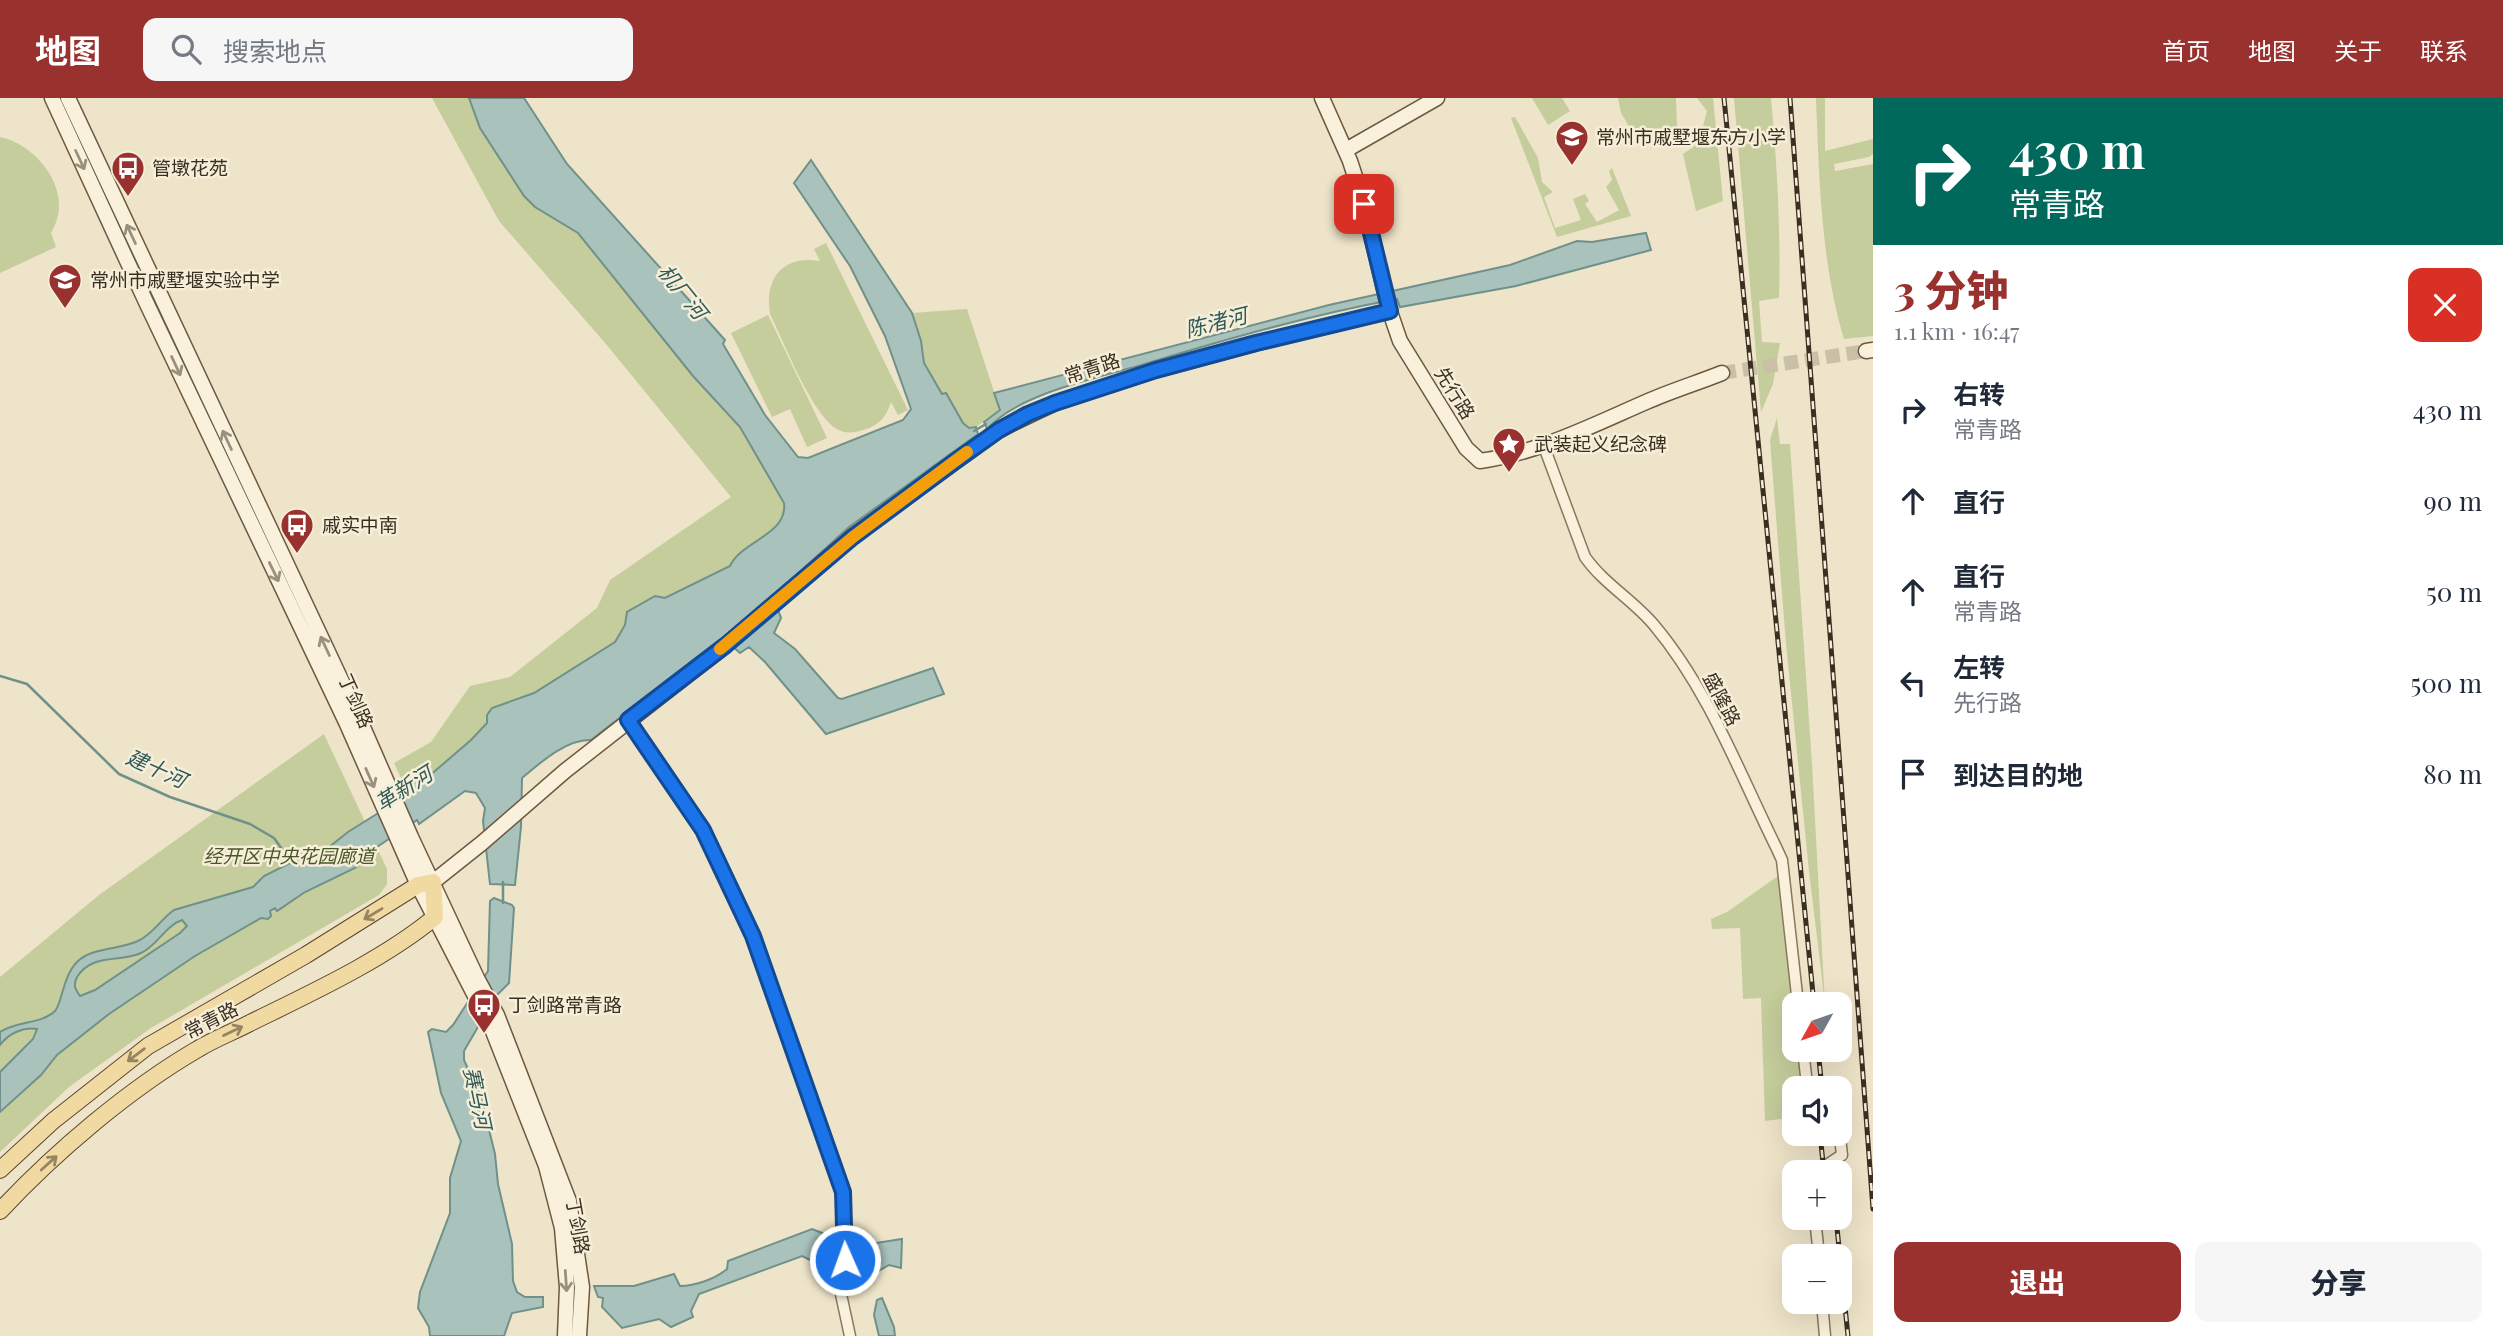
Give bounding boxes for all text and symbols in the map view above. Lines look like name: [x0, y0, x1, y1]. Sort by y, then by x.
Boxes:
search box: [143, 18, 633, 81]
text: 地图: [35, 27, 101, 71]
icon: search: [167, 30, 205, 68]
text: 搜索地点: [223, 33, 327, 68]
text: 首页: [2162, 34, 2210, 66]
text: 地图: [2248, 34, 2296, 66]
text: 关于: [2334, 34, 2382, 66]
text: 联系: [2420, 34, 2468, 66]
text: 430 m: [2009, 116, 2145, 181]
school or university icon: 常州市戚墅堰东方小学: [1553, 118, 1591, 167]
place label: 常州市戚墅堰东方小学: [1596, 123, 1786, 149]
icon: right: [1894, 126, 1985, 217]
one-way arrow: [74, 149, 88, 170]
bus stop icon: 管墩花苑: [109, 149, 147, 198]
place label: 管墩花苑: [152, 154, 228, 180]
pin: [1334, 174, 1394, 234]
text: 常青路: [2009, 181, 2105, 224]
icon: arrive: [1345, 185, 1383, 223]
one-way arrow: [124, 224, 137, 245]
water label: 机厂河: [653, 257, 717, 327]
school or university icon: 常州市戚墅堰实验中学: [46, 261, 84, 310]
text: 3 分钟: [1894, 261, 2008, 317]
place label: 常州市戚墅堰实验中学: [90, 266, 280, 292]
button: close: [2408, 268, 2482, 342]
water label: 陈渚河: [1182, 299, 1253, 342]
text: 1.1 km · 16:47: [1894, 315, 2019, 346]
street label: 常青路: [1061, 346, 1123, 388]
one-way arrow: [170, 355, 183, 376]
street label: 先行路: [1430, 361, 1482, 424]
text: 右转: [1953, 376, 2005, 411]
icon: right: [1894, 391, 1932, 429]
text: 430 m: [2413, 392, 2482, 427]
text: 常青路: [1953, 413, 2022, 444]
place icon: 武装起义纪念碑: [1490, 425, 1528, 474]
one-way arrow: [220, 430, 234, 451]
place label: 武装起义纪念碑: [1534, 430, 1667, 456]
icon: ahead: [1894, 482, 1932, 520]
text: 90 m: [2424, 483, 2482, 518]
text: 直行: [1953, 484, 2005, 519]
bus stop icon: 戚实中南: [278, 506, 316, 555]
place label: 戚实中南: [322, 511, 398, 537]
text: 直行: [1953, 558, 2005, 593]
one-way arrow: [268, 561, 281, 582]
icon: ahead: [1894, 573, 1932, 611]
text: 50 m: [2426, 574, 2482, 609]
text: 常青路: [1953, 595, 2022, 626]
one-way arrow: [317, 636, 331, 657]
text: 左转: [1953, 649, 2005, 684]
icon: left: [1894, 664, 1932, 702]
text: 500 m: [2410, 665, 2482, 700]
street label: 盛隆路: [1698, 667, 1748, 730]
street label: 丁剑路: [333, 669, 380, 732]
text: 先行路: [1953, 686, 2022, 717]
water label: 建十河: [122, 742, 195, 794]
icon: arrive: [1894, 755, 1932, 793]
text: 80 m: [2423, 756, 2482, 791]
water label: 革新河: [369, 757, 440, 816]
text: 到达目的地: [1953, 757, 2083, 792]
one-way arrow: [364, 767, 377, 788]
park label: 经开区中央花园廊道: [203, 842, 377, 868]
one-way arrow: [364, 907, 384, 921]
bus stop icon: 丁剑路常青路: [465, 986, 503, 1035]
place label: 丁剑路常青路: [508, 991, 622, 1017]
north arrow: [1782, 992, 1852, 1062]
map controls: [1782, 992, 1852, 1314]
street label: 常青路: [179, 995, 242, 1044]
one-way arrow: [222, 1024, 243, 1038]
one-way arrow: [127, 1048, 145, 1063]
water label: 赛马河: [459, 1064, 500, 1135]
button: sound: [1782, 1076, 1852, 1146]
one-way arrow: [40, 1155, 57, 1172]
button: +: [1782, 1160, 1852, 1230]
street label: 丁剑路: [561, 1195, 597, 1256]
position arrow: [808, 1223, 882, 1297]
button: 退出: [1894, 1242, 2181, 1322]
button: 分享: [2195, 1242, 2482, 1322]
button: −: [1782, 1244, 1852, 1314]
one-way arrow: [560, 1269, 573, 1291]

